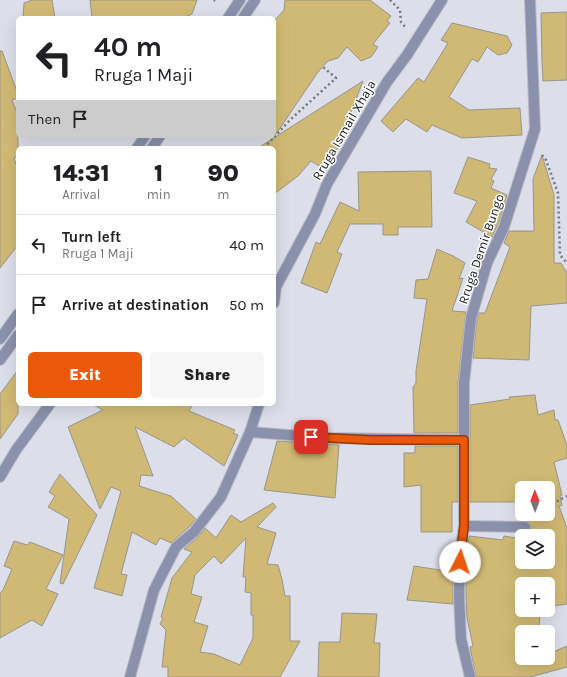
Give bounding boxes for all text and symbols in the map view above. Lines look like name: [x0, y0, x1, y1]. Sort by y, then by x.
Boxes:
text: 40 m: [94, 30, 162, 63]
icon: left: [28, 32, 80, 84]
text: Rruga 1 Maji: [94, 64, 193, 86]
street label: Rruga Ismail Xhaja: [309, 77, 379, 183]
icon: arrive: [69, 108, 91, 130]
text: Then: [28, 110, 61, 128]
text: 14:31: [53, 159, 110, 187]
text: 1: [154, 159, 163, 187]
text: 90: [207, 159, 239, 187]
text: Arrival: [62, 187, 100, 202]
text: min: [147, 187, 171, 202]
text: m: [217, 187, 229, 202]
street label: Rruga Demir Bungo: [455, 192, 507, 306]
text: Turn left: [62, 228, 121, 246]
icon: left: [28, 234, 50, 256]
text: 40 m: [229, 236, 264, 254]
text: Rruga 1 Maji: [62, 246, 134, 261]
icon: arrive: [28, 294, 50, 316]
text: Arrive at destination: [62, 296, 209, 314]
text: 50 m: [229, 296, 264, 314]
button: Exit: [28, 352, 142, 398]
button: Share: [150, 352, 264, 398]
pin: [294, 420, 328, 454]
icon: arrive: [300, 426, 322, 448]
north arrow: [515, 481, 555, 521]
map controls: [515, 481, 555, 665]
button: layers: [515, 529, 555, 569]
position arrow: [439, 541, 481, 583]
button: +: [515, 577, 555, 617]
button: −: [515, 625, 555, 665]

